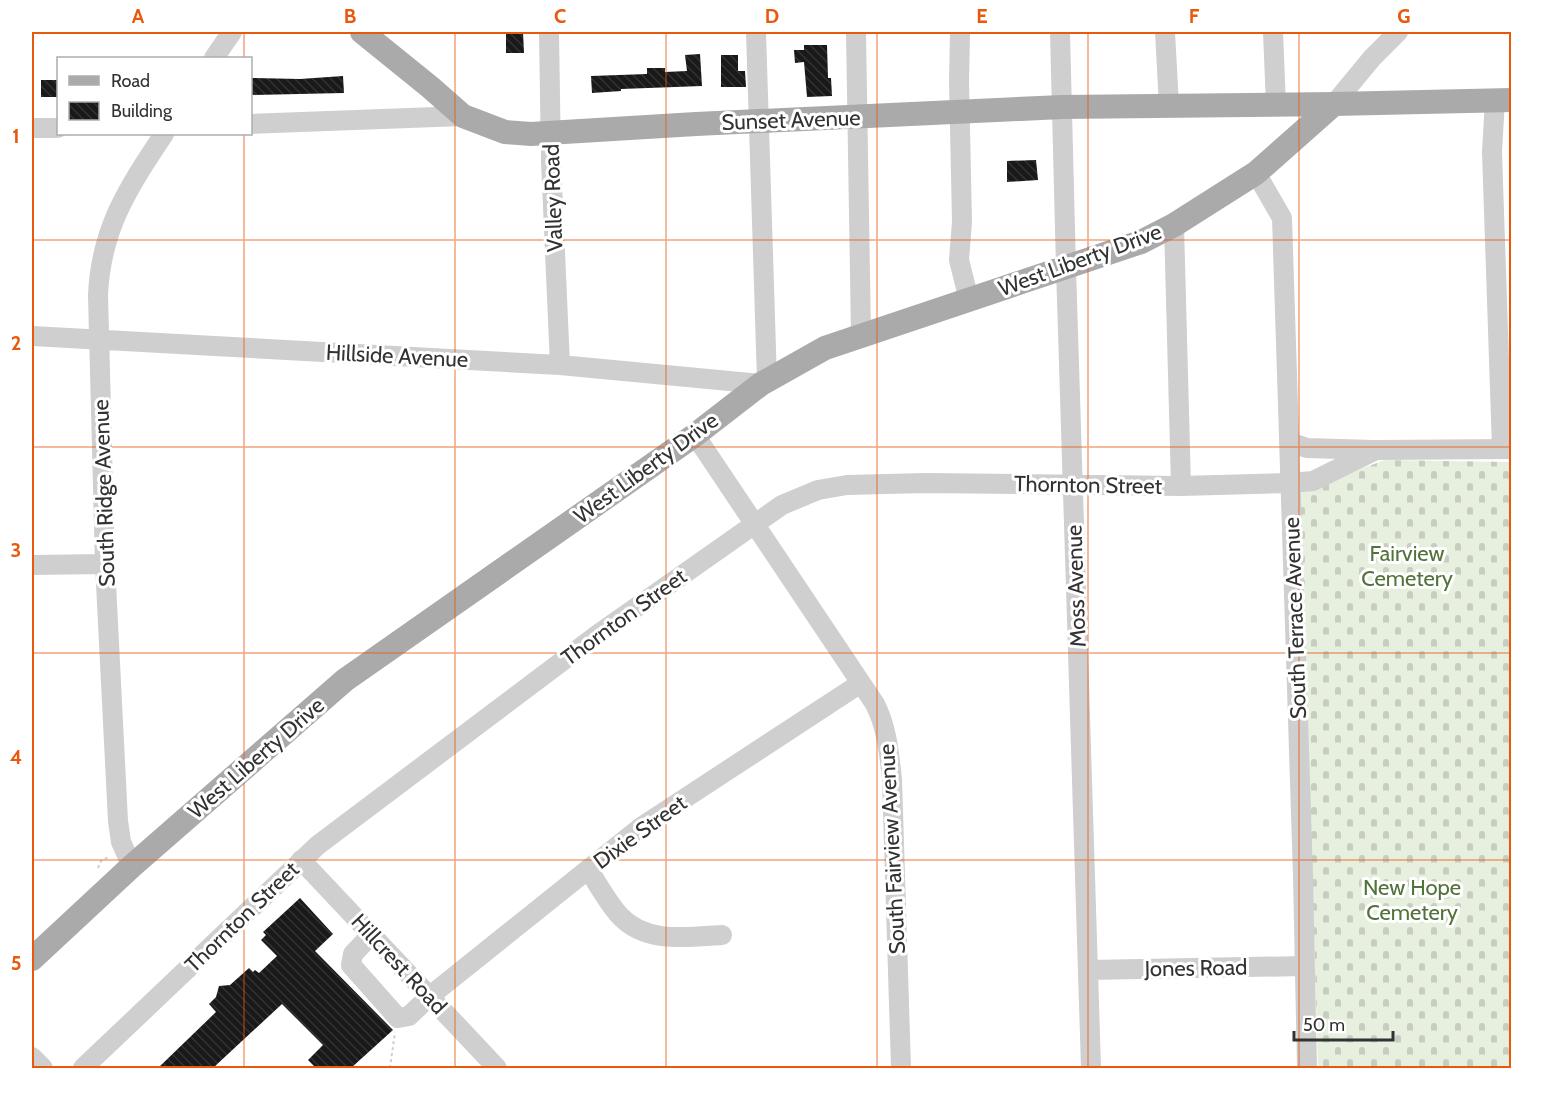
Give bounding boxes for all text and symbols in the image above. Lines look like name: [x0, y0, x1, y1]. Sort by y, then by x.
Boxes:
text: A: [132, 4, 145, 28]
text: B: [344, 4, 356, 28]
text: C: [554, 4, 566, 28]
text: D: [765, 4, 779, 28]
text: E: [976, 4, 988, 28]
text: F: [1189, 4, 1200, 28]
text: G: [1397, 4, 1411, 28]
legend: [57, 57, 252, 135]
text: Road: [111, 70, 150, 92]
text: Building: [111, 100, 173, 122]
street label: Sunset Avenue: [721, 104, 861, 136]
text: 1: [12, 124, 20, 148]
street label: Valley Road: [538, 143, 568, 253]
street label: West Liberty Drive: [995, 218, 1165, 302]
text: 2: [11, 331, 21, 355]
street label: Hillside Avenue: [325, 339, 469, 373]
street label: South Ridge Avenue: [87, 399, 121, 587]
street label: West Liberty Drive: [569, 407, 723, 529]
street label: Thornton Street: [1014, 470, 1163, 500]
street label: South Terrace Avenue: [1278, 517, 1312, 719]
street label: Moss Avenue: [1060, 524, 1092, 648]
text: 3: [11, 538, 21, 562]
park label: Fairview Cemetery: [1361, 540, 1453, 592]
street label: Thornton Street: [556, 562, 692, 671]
street label: West Liberty Drive: [182, 692, 330, 824]
street label: South Fairview Avenue: [873, 743, 911, 955]
text: 4: [10, 745, 22, 769]
street label: Dixie Street: [588, 789, 692, 875]
street label: Thornton Street: [179, 856, 305, 978]
park label: New Hope Cemetery: [1363, 874, 1461, 926]
street label: Hillcrest Road: [346, 908, 452, 1020]
text: 5: [11, 951, 21, 975]
street label: Jones Road: [1143, 954, 1248, 982]
scale bar: [1294, 1004, 1393, 1042]
text: 50 m: [1303, 1014, 1345, 1036]

